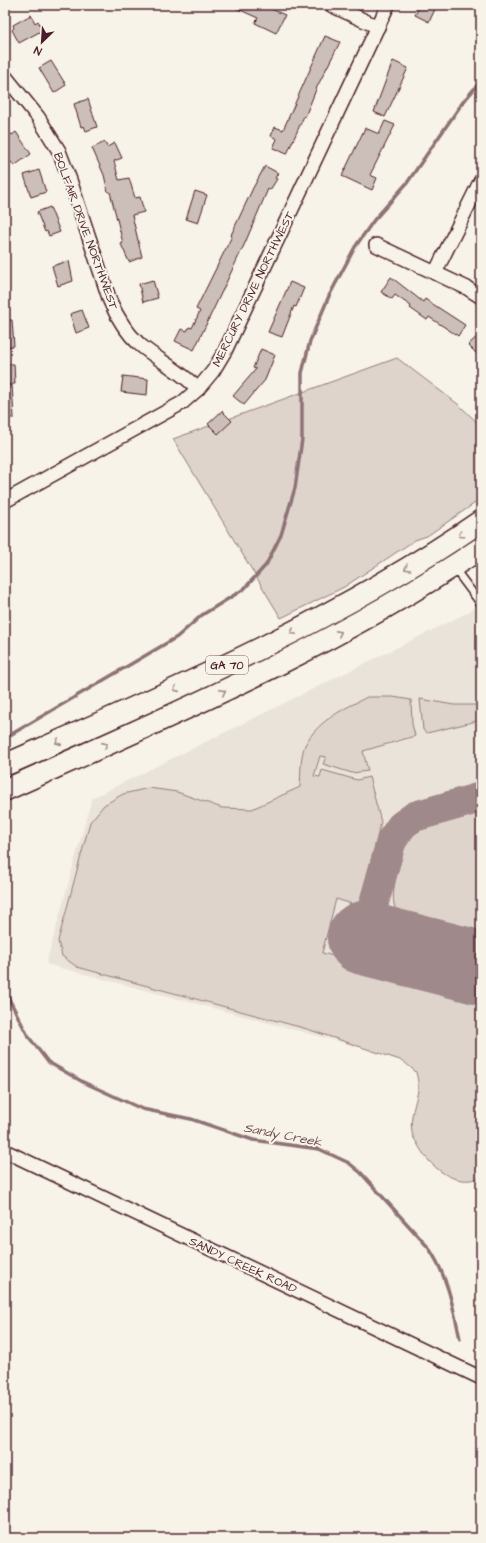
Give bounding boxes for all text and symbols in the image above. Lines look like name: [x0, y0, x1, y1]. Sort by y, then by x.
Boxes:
north arrow: [22, 22, 62, 62]
text: N: [32, 42, 44, 59]
street label: BOLFAIR DRIVE NORTHWEST: [49, 150, 122, 313]
street label: MERCURY DRIVE NORTHWEST: [208, 208, 299, 370]
one-way arrow: [458, 530, 465, 537]
one-way arrow: [404, 564, 411, 571]
one-way arrow: [290, 627, 298, 635]
one-way arrow: [335, 631, 342, 638]
road number: GA 70: [206, 656, 248, 674]
one-way arrow: [173, 684, 181, 692]
one-way arrow: [219, 689, 226, 697]
one-way arrow: [54, 737, 62, 745]
one-way arrow: [101, 742, 108, 750]
water label: Sandy Creek: [242, 1119, 324, 1153]
street label: SANDY CREEK ROAD: [186, 1233, 300, 1298]

